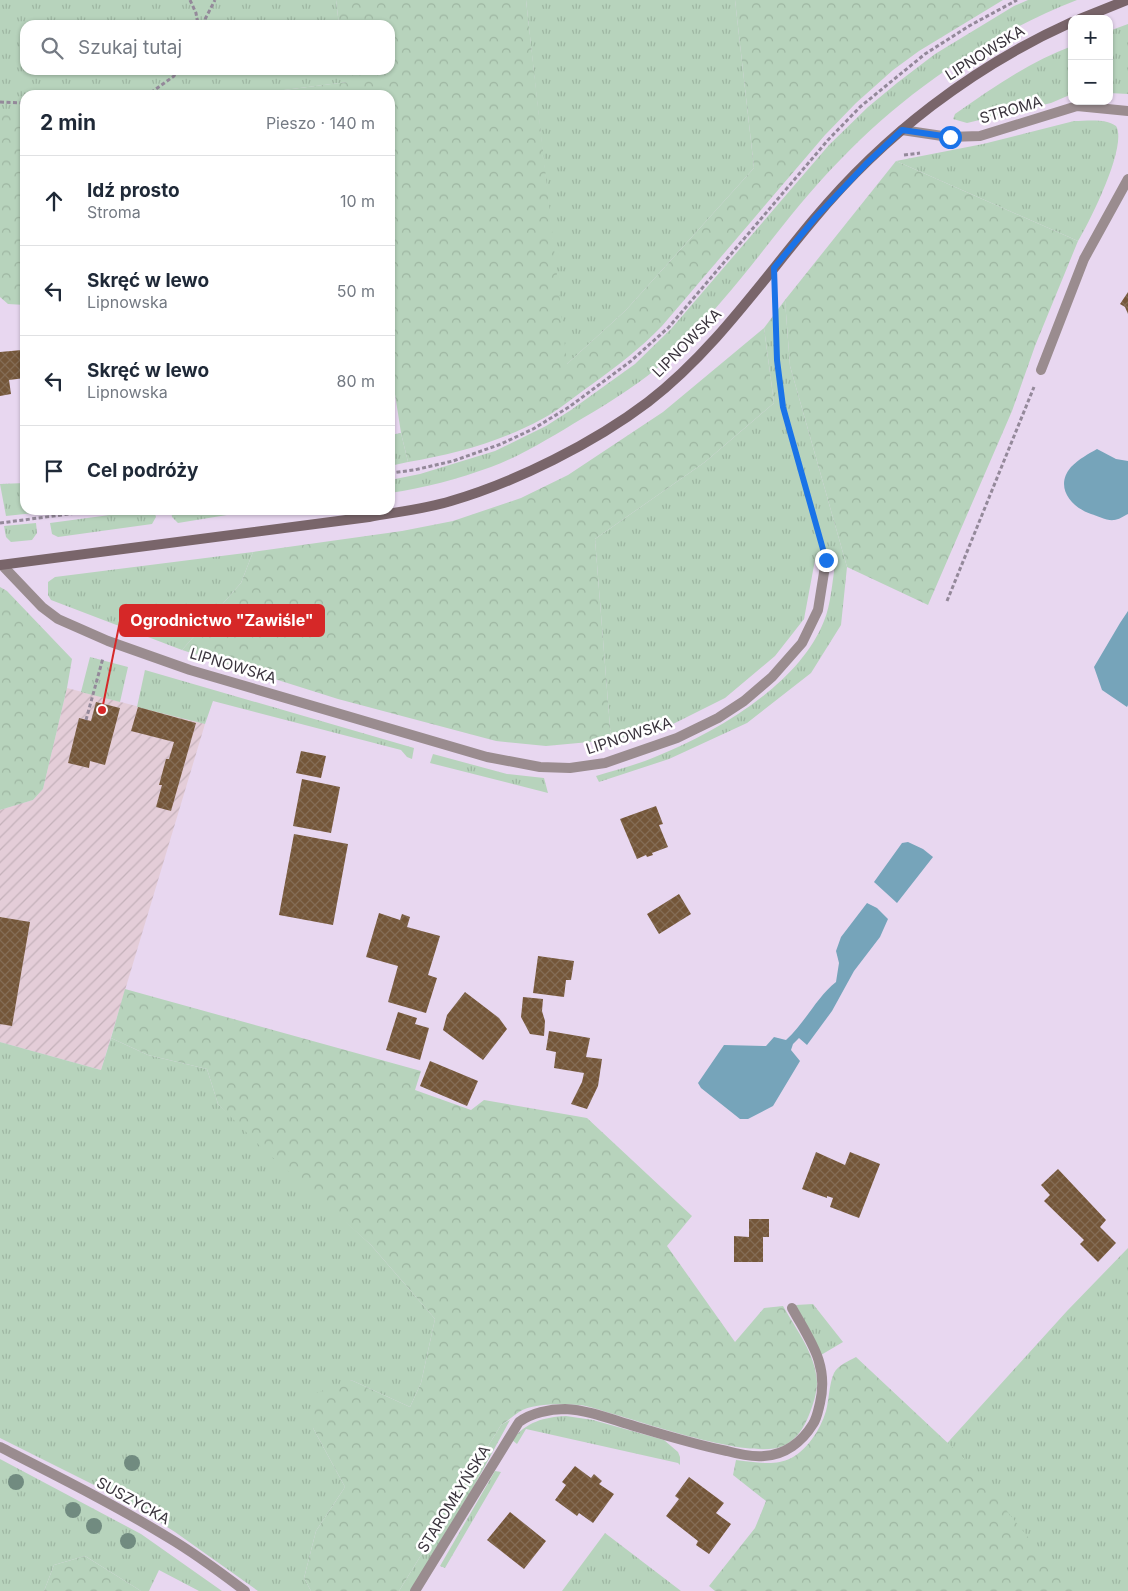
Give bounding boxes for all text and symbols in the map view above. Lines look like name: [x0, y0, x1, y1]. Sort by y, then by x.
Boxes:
map controls: [1068, 15, 1113, 105]
button: +: [1068, 15, 1113, 60]
search box: [20, 20, 395, 75]
street label: LIPNOWSKA: [942, 21, 1028, 84]
icon: search: [38, 34, 66, 62]
text: Szukaj tutaj: [78, 36, 182, 59]
button: −: [1068, 60, 1113, 105]
street label: STROMA: [977, 92, 1044, 128]
text: 2 min: [40, 110, 96, 135]
text: Pieszo · 140 m: [266, 113, 375, 133]
route start: [939, 126, 962, 149]
text: Idź prosto: [87, 179, 180, 202]
icon: ahead: [40, 187, 68, 215]
text: 10 m: [340, 191, 375, 211]
text: Stroma: [87, 202, 141, 222]
text: Skręć w lewo: [87, 269, 209, 292]
icon: left: [40, 277, 68, 305]
text: 50 m: [337, 281, 375, 301]
text: Lipnowska: [87, 292, 168, 312]
street label: LIPNOWSKA: [648, 304, 725, 381]
text: Skręć w lewo: [87, 359, 209, 382]
icon: left: [40, 367, 68, 395]
text: 80 m: [336, 371, 375, 391]
text: Lipnowska: [87, 382, 168, 402]
icon: arrive: [40, 457, 68, 485]
text: Cel podróży: [87, 459, 199, 482]
route end: [815, 549, 838, 572]
callout: Ogrodnictwo "Zawiśle": [120, 605, 324, 636]
text: Ogrodnictwo "Zawiśle": [130, 610, 314, 630]
street label: LIPNOWSKA: [187, 643, 279, 688]
street label: LIPNOWSKA: [583, 713, 674, 758]
street label: STAROMŁYŃSKA: [413, 1442, 494, 1556]
street label: SUSZYCKA: [93, 1473, 173, 1528]

